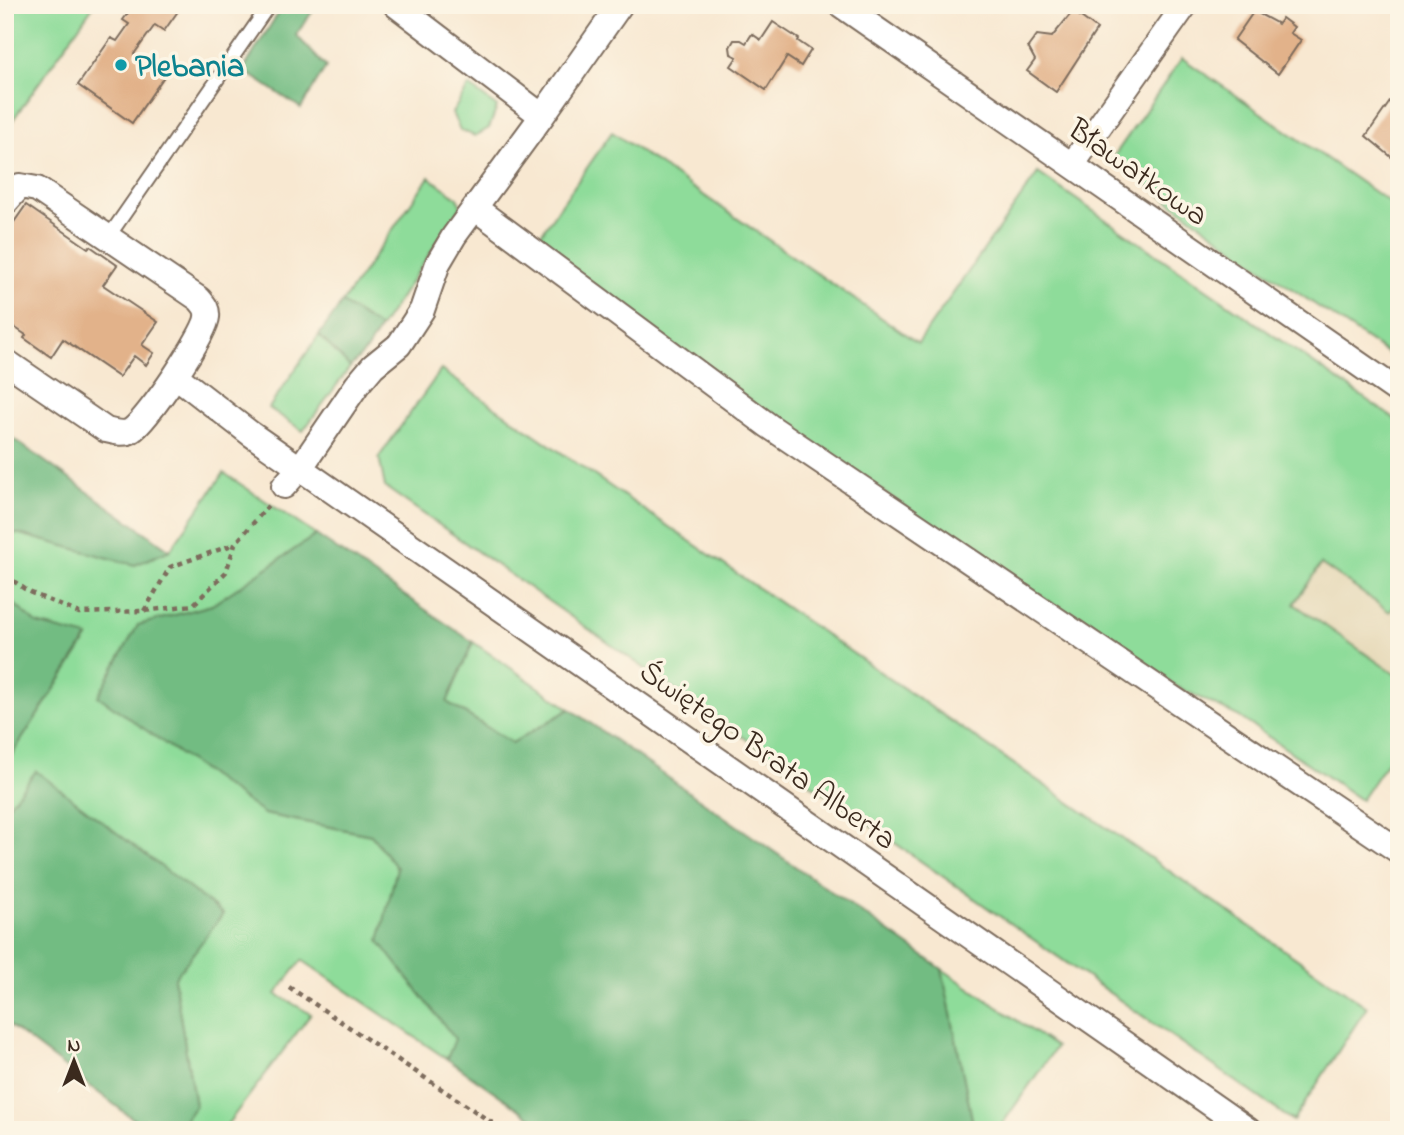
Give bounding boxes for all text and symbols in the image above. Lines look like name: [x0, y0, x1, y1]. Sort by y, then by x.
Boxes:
place label: Plebania: [135, 45, 244, 92]
marker: Plebania: [113, 57, 129, 73]
street label: Bławatkowa: [1056, 108, 1217, 240]
street label: Świętego Brata Alberta: [629, 650, 905, 864]
north arrow: [38, 1026, 108, 1096]
text: N: [68, 1033, 81, 1060]

